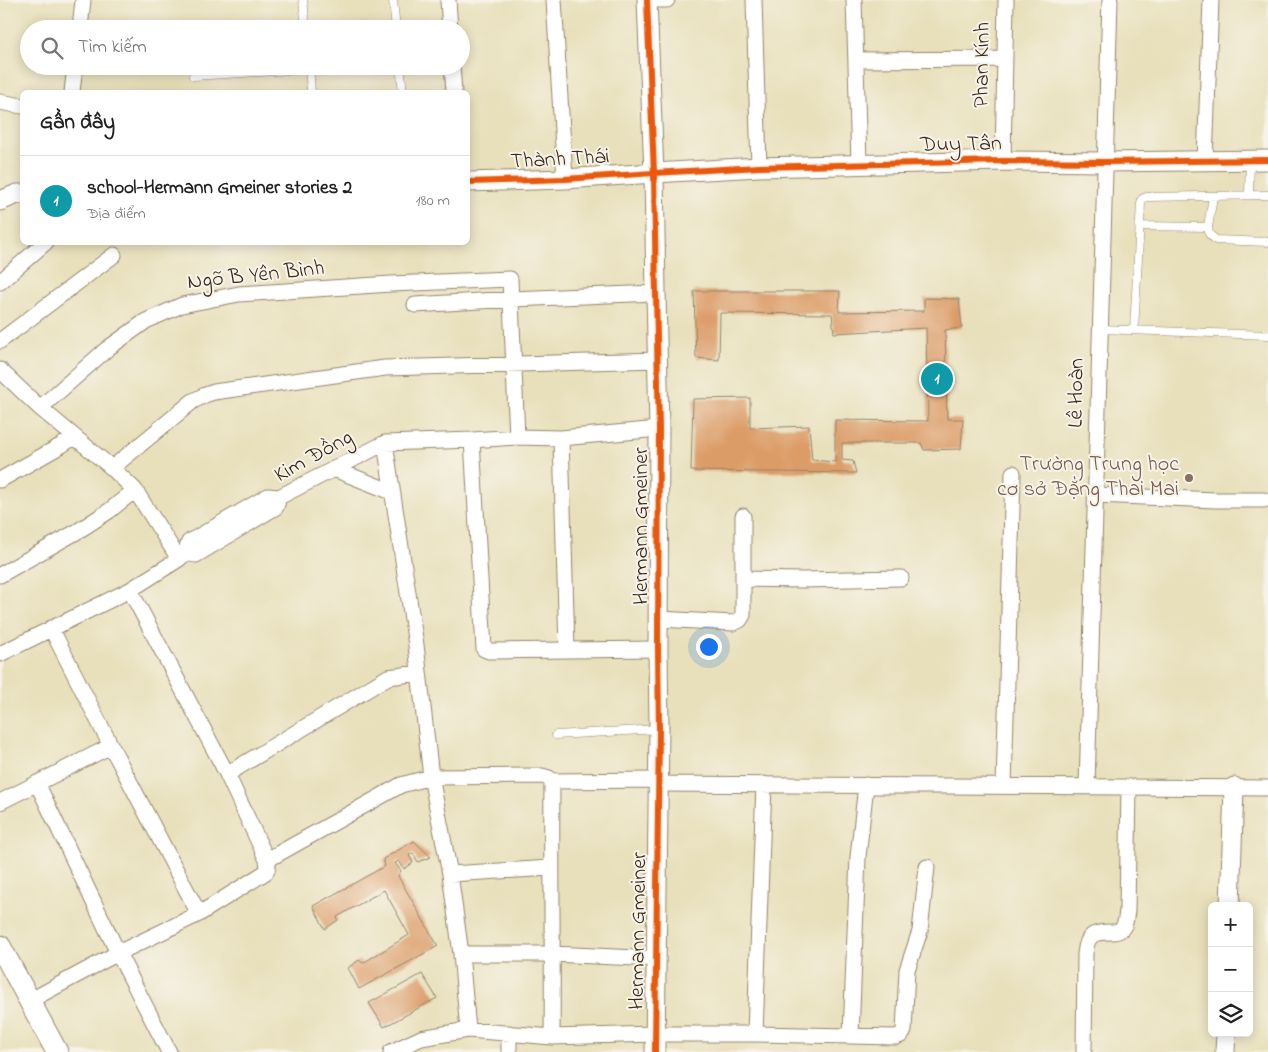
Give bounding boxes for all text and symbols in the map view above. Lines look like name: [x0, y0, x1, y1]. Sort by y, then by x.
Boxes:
search box: [20, 20, 470, 75]
street label: Phan Kính: [966, 22, 1000, 108]
icon: search: [38, 34, 66, 62]
text: Tìm kiếm: [78, 34, 147, 61]
text: Gần đây: [40, 108, 115, 138]
street label: Duy Tân: [919, 128, 1002, 163]
street label: Thành Thái: [510, 141, 610, 179]
text: school-Hermann Gmeiner stories 2: [87, 175, 352, 202]
text: 1: [53, 189, 59, 213]
text: 180 m: [416, 189, 450, 213]
text: Địa điểm: [87, 202, 146, 226]
street label: Ngõ B Yên Bình: [186, 253, 326, 300]
street label: Lê Hoàn: [1060, 358, 1094, 428]
pin: 1: [921, 360, 953, 398]
street label: Kim Đồng: [269, 422, 360, 493]
street label: Hermann Gmeiner: [626, 447, 658, 605]
place label: Trường Trung học cơ sở Đặng Thai Mai: [997, 449, 1179, 507]
marker: Trường Trung học cơ sở Đặng Thai Mai: [1183, 472, 1195, 484]
your location: [696, 634, 722, 660]
street label: Hermann Gmeiner: [622, 852, 656, 1010]
map controls: [1208, 902, 1253, 1037]
button: +: [1208, 902, 1253, 947]
button: −: [1208, 947, 1253, 992]
button: layers: [1208, 992, 1253, 1037]

